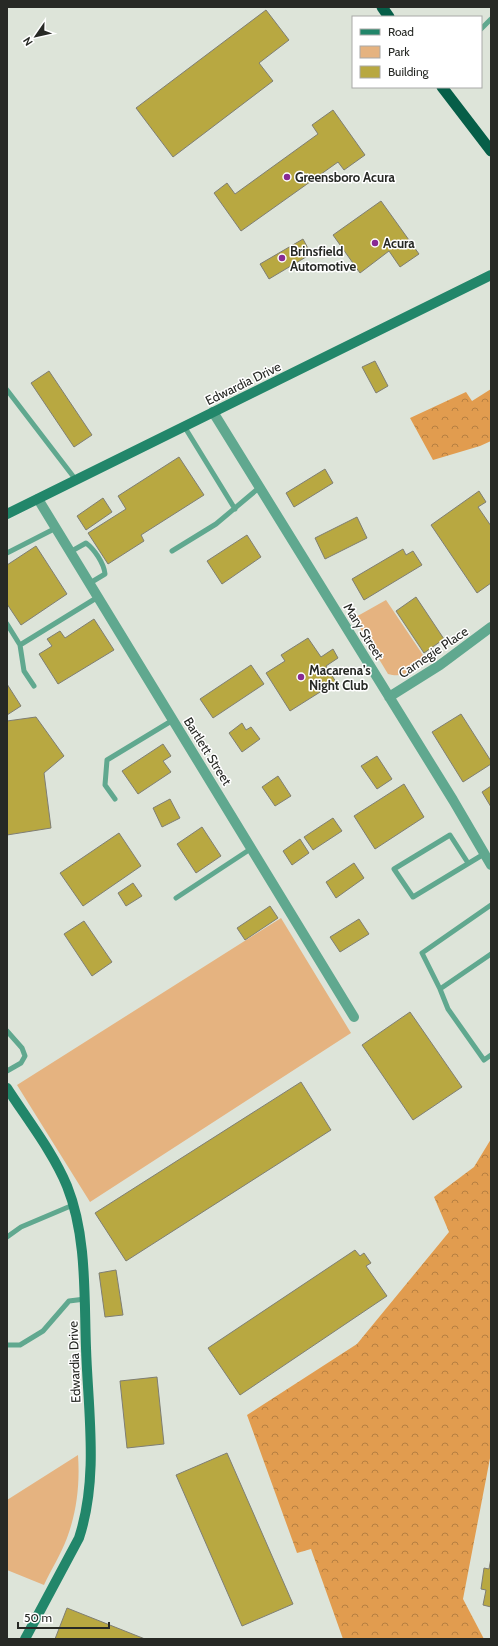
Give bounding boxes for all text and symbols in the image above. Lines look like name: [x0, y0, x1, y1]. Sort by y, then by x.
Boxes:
north arrow: [16, 16, 56, 56]
legend: [352, 16, 482, 88]
text: Road: [388, 24, 414, 39]
text: N: [20, 34, 36, 49]
text: Park: [388, 44, 410, 59]
text: Building: [388, 64, 430, 79]
place label: Greensboro Acura: [295, 169, 395, 185]
marker: Greensboro Acura: [282, 172, 292, 182]
place label: Acura: [383, 235, 415, 251]
marker: Acura: [370, 238, 380, 248]
place label: Brinsfield Automotive: [290, 243, 357, 274]
marker: Brinsfield Automotive: [277, 253, 287, 263]
street label: Edwardia Drive: [203, 358, 284, 408]
street label: Mary Street: [340, 600, 388, 663]
street label: Carnegie Place: [395, 623, 471, 681]
place label: Macarena’s Night Club: [309, 662, 371, 693]
marker: Macarena’s Night Club: [296, 672, 306, 682]
street label: Bartlett Street: [181, 714, 236, 789]
street label: Edwardia Drive: [65, 1320, 83, 1403]
scale bar: [18, 1604, 109, 1630]
text: 50 m: [24, 1610, 52, 1625]

